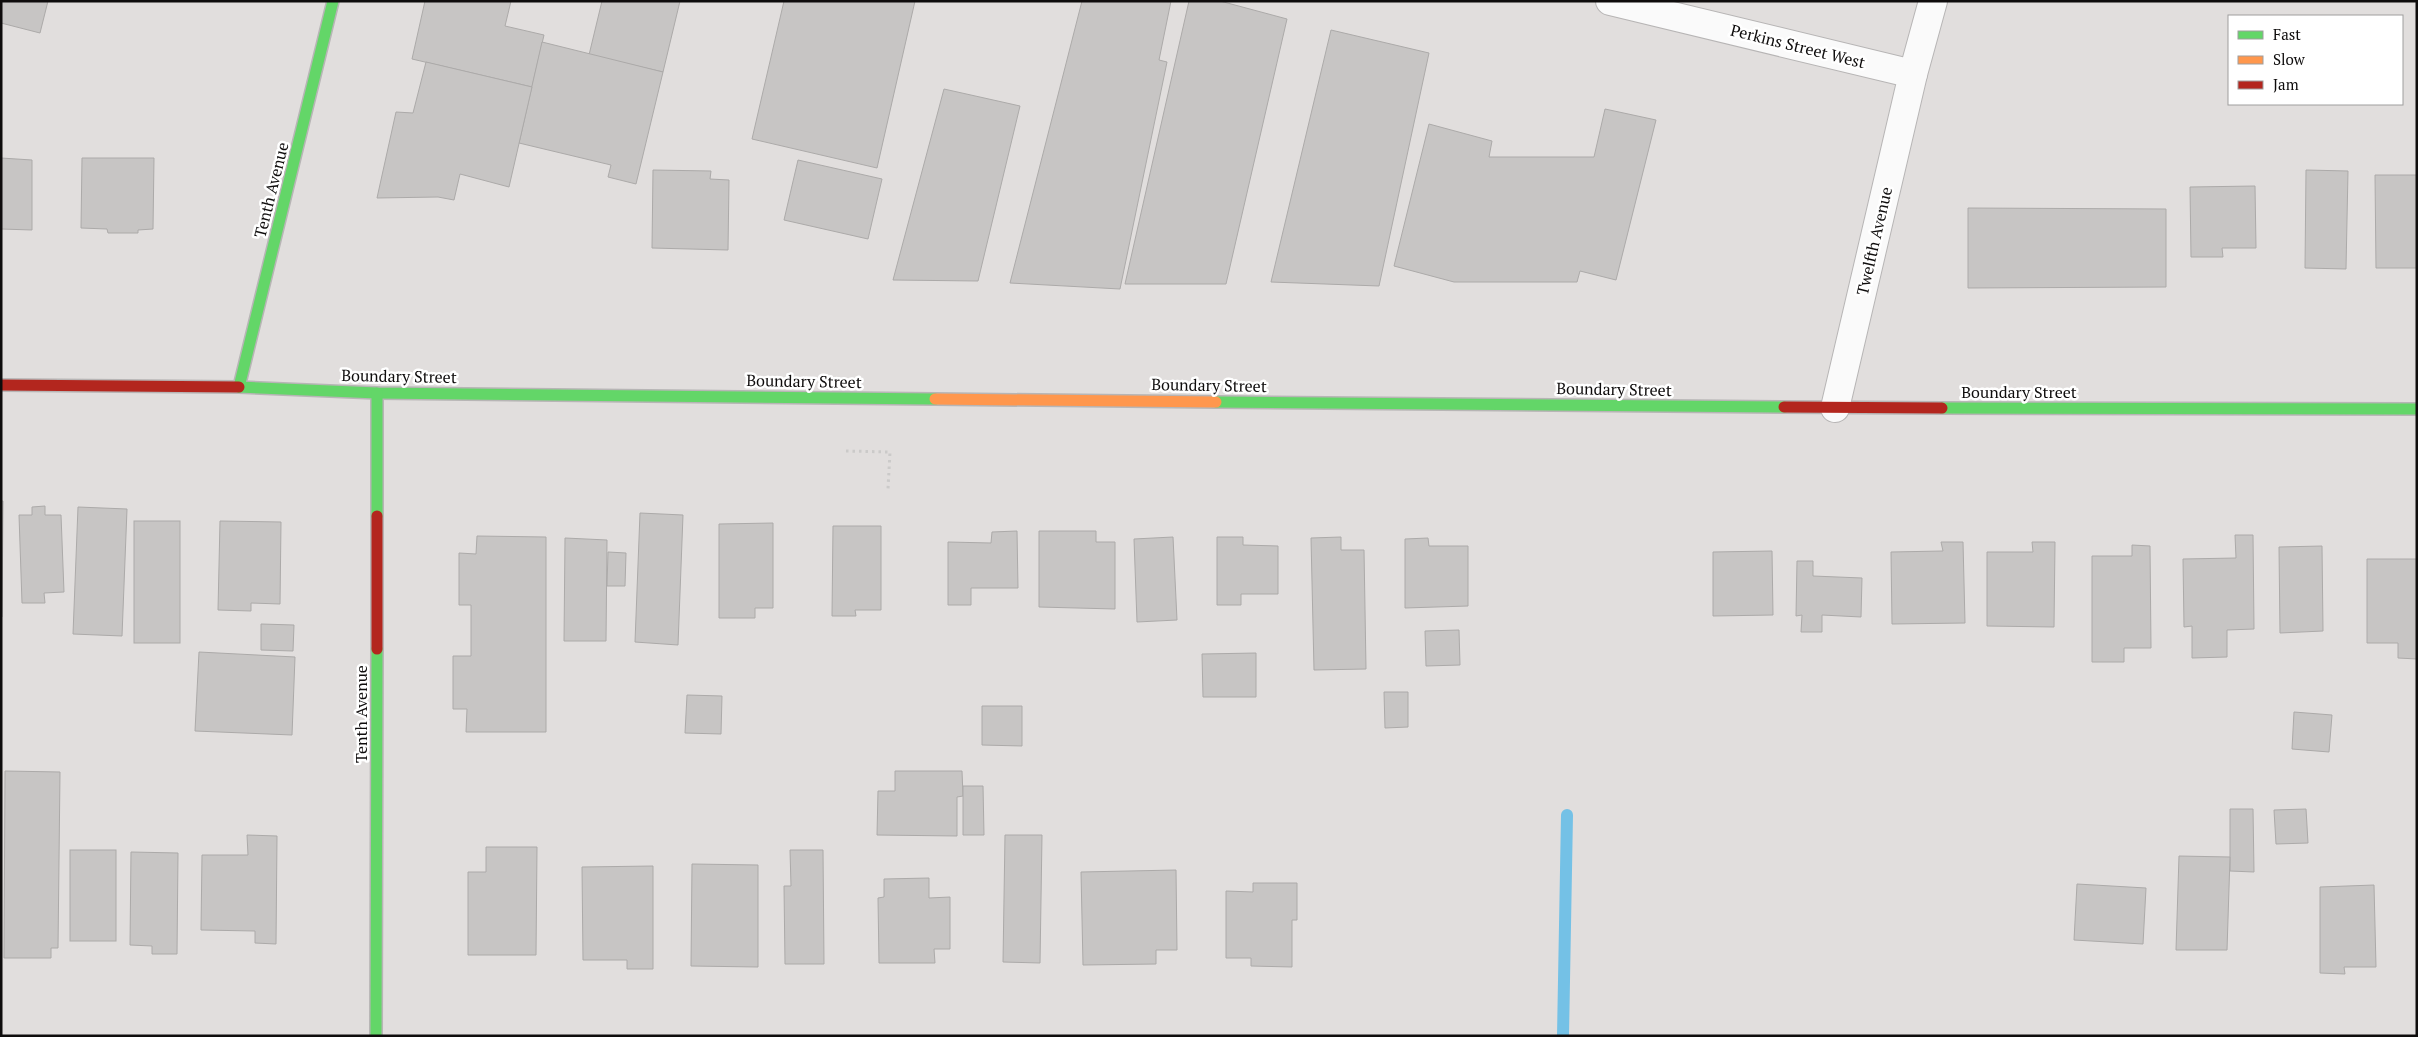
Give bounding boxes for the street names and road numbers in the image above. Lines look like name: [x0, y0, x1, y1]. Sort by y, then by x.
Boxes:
street label: Perkins Street West: [1728, 19, 1868, 73]
street label: Tenth Avenue: [249, 140, 293, 240]
street label: Twelfth Avenue: [1851, 185, 1897, 297]
street label: Boundary Street: [341, 364, 457, 388]
street label: Boundary Street: [746, 369, 862, 393]
street label: Boundary Street: [1151, 373, 1267, 397]
street label: Boundary Street: [1556, 377, 1672, 401]
street label: Boundary Street: [1961, 381, 2077, 403]
street label: Tenth Avenue: [350, 665, 372, 763]

